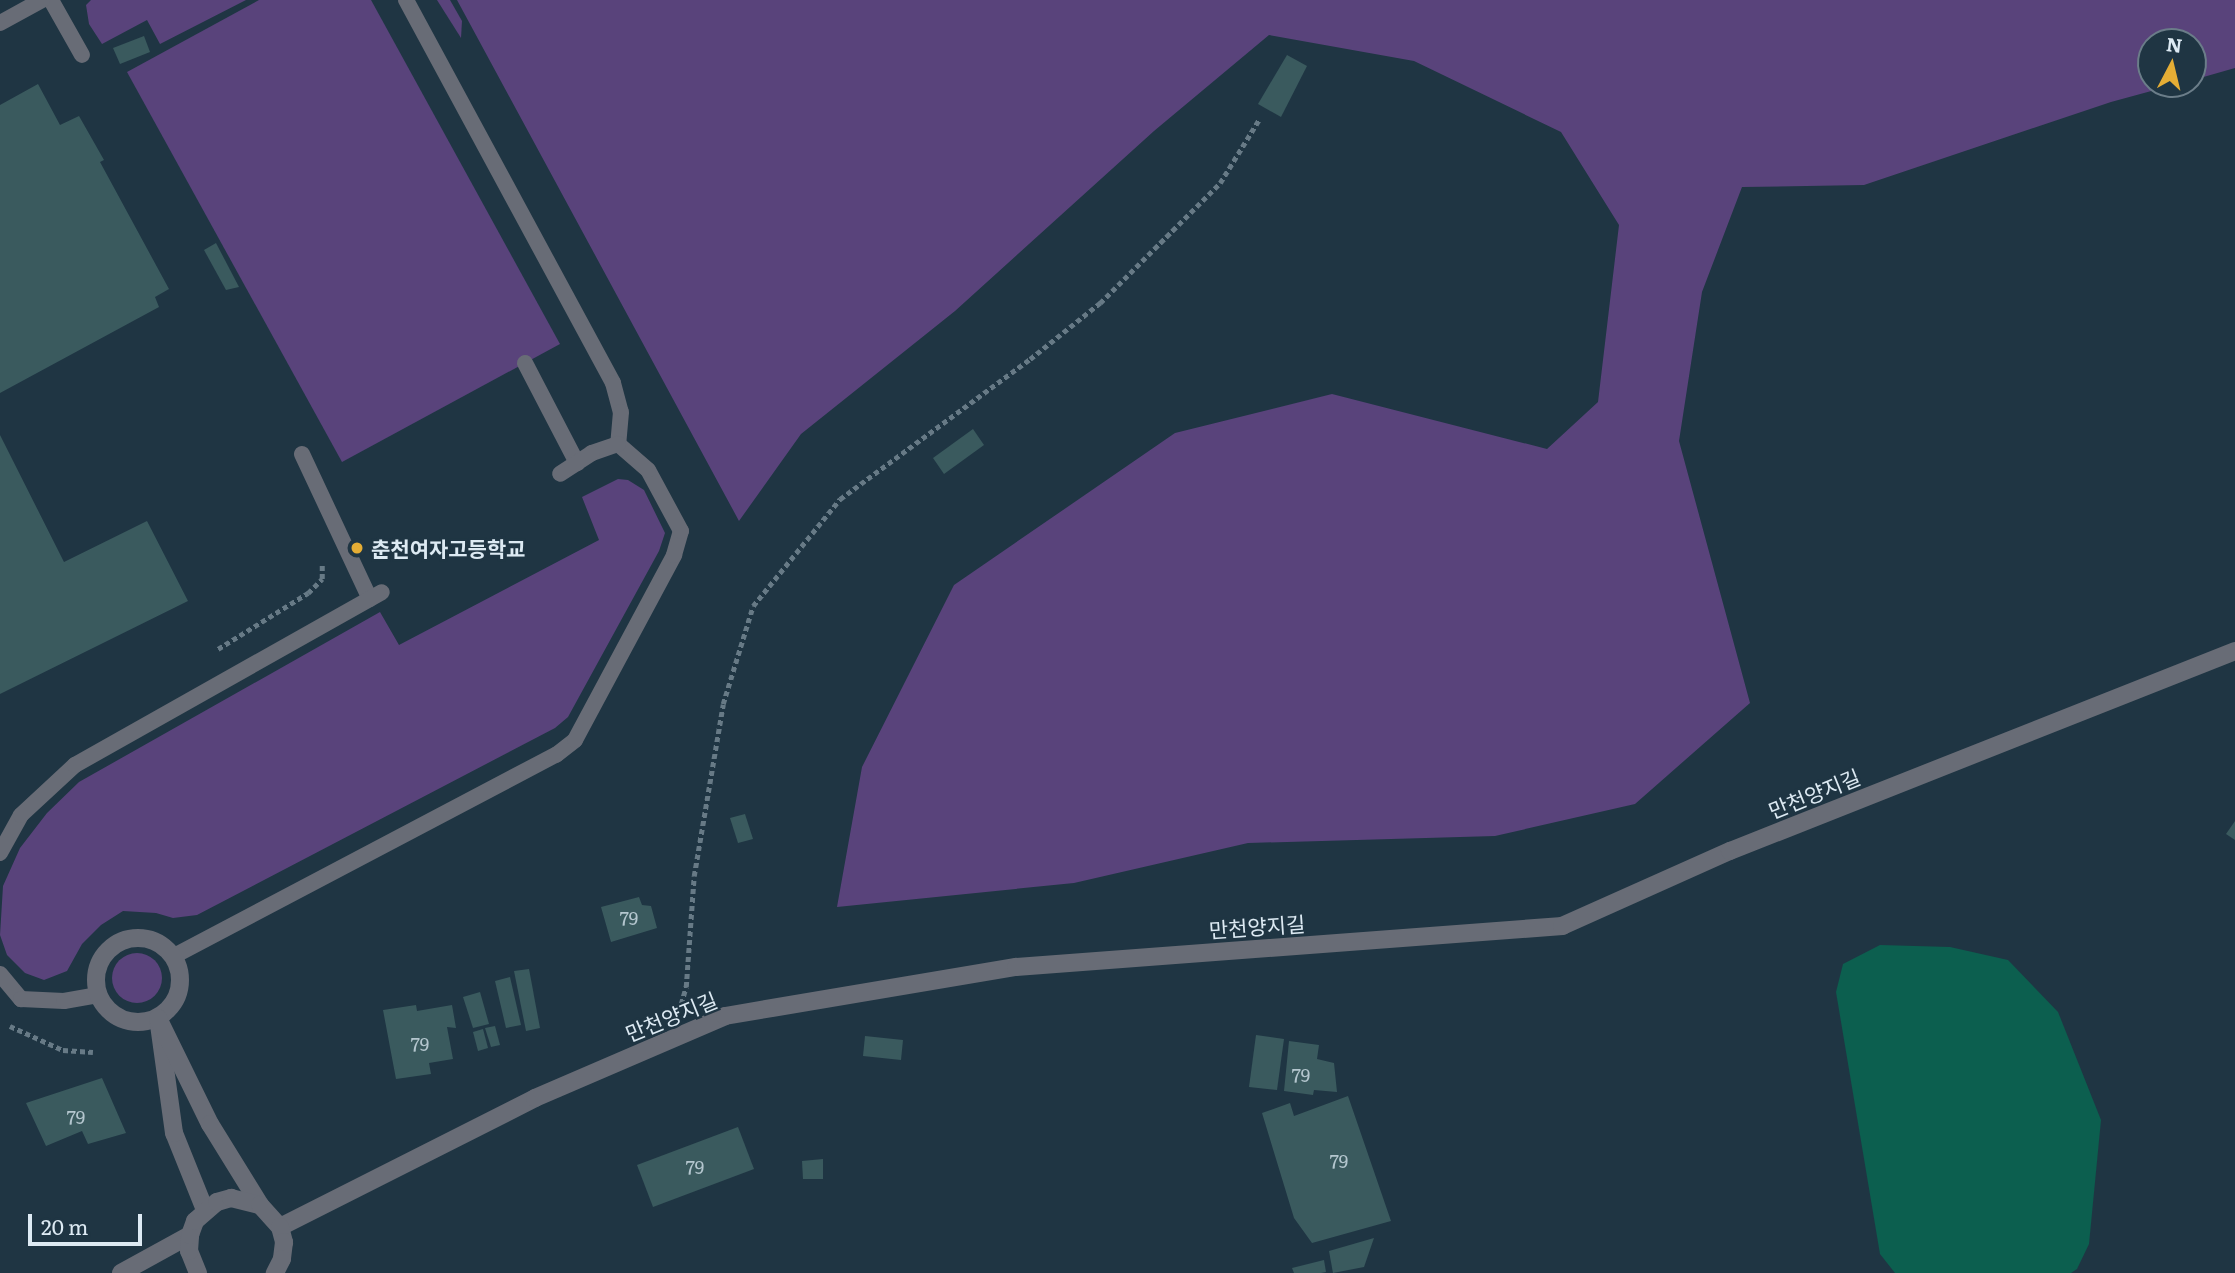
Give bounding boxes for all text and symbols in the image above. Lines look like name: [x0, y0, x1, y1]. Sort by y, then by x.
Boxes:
north arrow: [2137, 28, 2207, 98]
text: N: [2165, 29, 2184, 59]
place label: 춘천여자고등학교: [371, 535, 526, 561]
marker: 춘천여자고등학교: [349, 540, 365, 556]
street label: 만천양지길: [1764, 763, 1864, 823]
house number: 79: [620, 907, 638, 929]
street label: 만천양지길: [1208, 910, 1306, 942]
street label: 만천양지길: [621, 986, 721, 1046]
house number: 79: [411, 1033, 429, 1055]
house number: 79: [1292, 1064, 1310, 1086]
house number: 79: [67, 1106, 85, 1128]
house number: 79: [1330, 1150, 1348, 1172]
house number: 79: [686, 1156, 704, 1178]
scale bar: [32, 1200, 145, 1244]
text: 20 m: [41, 1210, 88, 1241]

